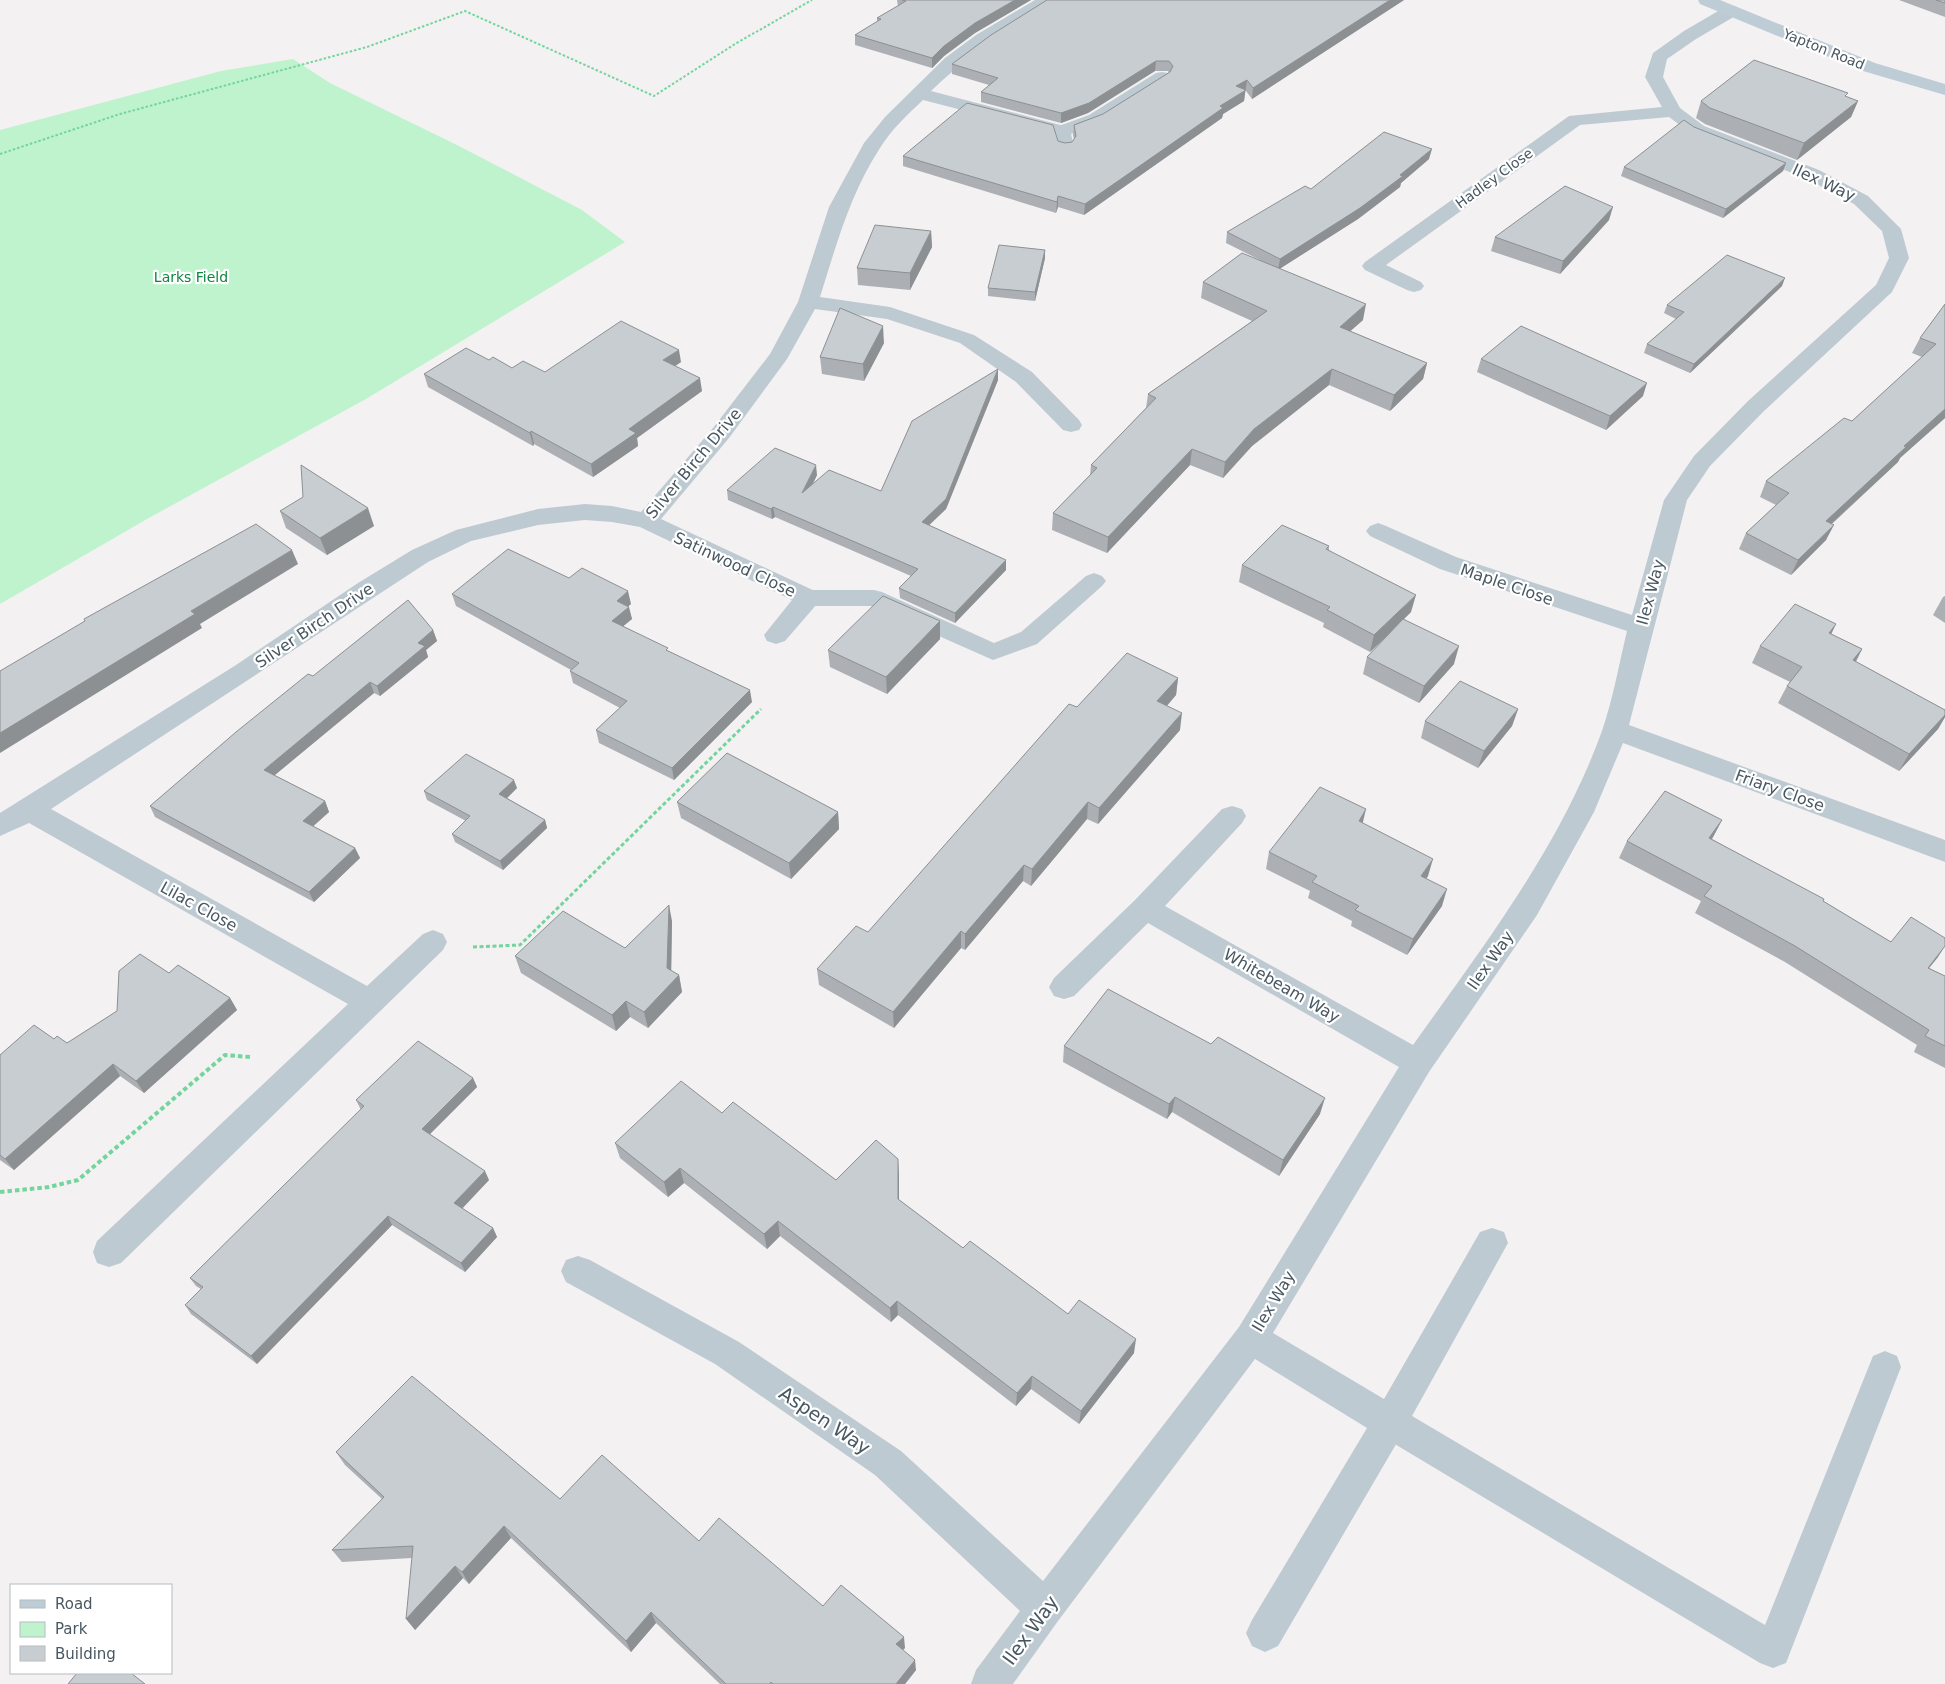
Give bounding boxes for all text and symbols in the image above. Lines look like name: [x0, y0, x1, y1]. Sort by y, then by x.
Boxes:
street label: Yapton Road: [1780, 25, 1867, 73]
street label: Hadley Close: [1452, 145, 1536, 211]
street label: Ilex Way: [1789, 160, 1858, 205]
park label: Larks Field: [154, 269, 228, 285]
street label: Silver Birch Drive: [642, 404, 745, 522]
street label: Satinwood Close: [671, 528, 799, 601]
street label: Ilex Way: [1633, 557, 1668, 627]
street label: Maple Close: [1458, 560, 1556, 609]
street label: Silver Birch Drive: [252, 579, 377, 672]
street label: Friary Close: [1733, 766, 1827, 815]
street label: Lilac Close: [157, 878, 241, 935]
street label: Ilex Way: [1463, 927, 1518, 993]
street label: Whitebeam Way: [1220, 944, 1343, 1026]
street label: Ilex Way: [1248, 1267, 1299, 1335]
street label: Aspen Way: [775, 1381, 875, 1459]
legend: [10, 1584, 172, 1674]
street label: Ilex Way: [998, 1591, 1062, 1669]
text: Road: [55, 1595, 93, 1613]
text: Park: [55, 1620, 88, 1638]
text: Building: [55, 1645, 116, 1663]

